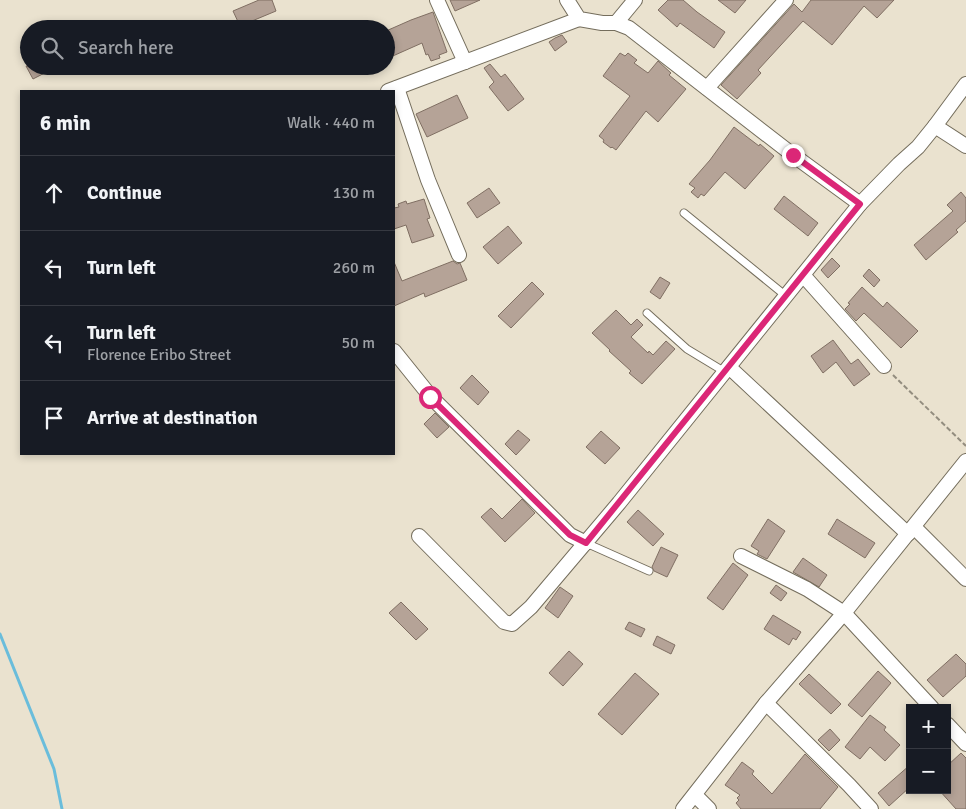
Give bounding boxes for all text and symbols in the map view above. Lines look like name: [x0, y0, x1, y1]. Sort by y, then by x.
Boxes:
search box: [20, 20, 395, 75]
icon: search: [38, 34, 66, 62]
text: Search here: [78, 36, 174, 60]
text: 6 min: [40, 110, 91, 136]
text: Walk · 440 m: [287, 113, 375, 133]
route end: [782, 144, 805, 167]
icon: ahead: [40, 179, 68, 207]
text: Continue: [87, 181, 162, 205]
text: 130 m: [333, 183, 375, 203]
icon: left: [40, 254, 68, 282]
text: Turn left: [87, 256, 156, 280]
text: 260 m: [333, 258, 375, 278]
text: Turn left: [87, 321, 156, 345]
icon: left: [40, 329, 68, 357]
text: 50 m: [341, 333, 375, 353]
text: Florence Eribo Street: [87, 345, 231, 365]
route start: [419, 386, 442, 409]
icon: arrive: [40, 404, 68, 432]
text: Arrive at destination: [87, 406, 258, 430]
map controls: [906, 704, 951, 794]
button: +: [906, 704, 951, 749]
button: −: [906, 749, 951, 794]

